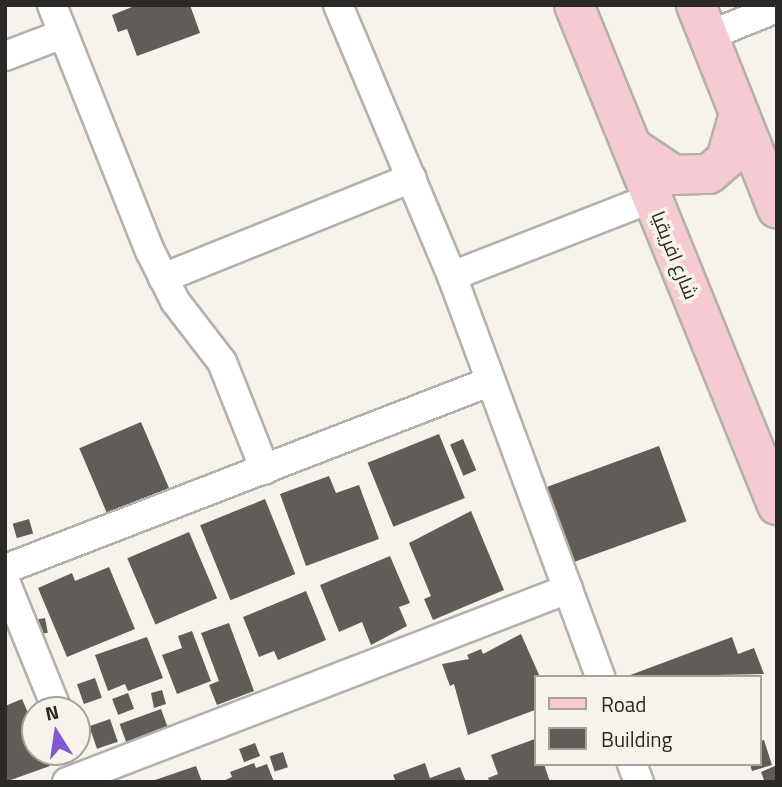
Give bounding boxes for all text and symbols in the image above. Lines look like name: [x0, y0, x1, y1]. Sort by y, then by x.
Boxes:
street label: شارع افريقيا: [647, 207, 703, 303]
legend: [534, 675, 761, 766]
text: Road: [601, 688, 646, 720]
north arrow: [21, 696, 91, 766]
text: N: [42, 696, 61, 727]
text: Building: [601, 723, 672, 755]

